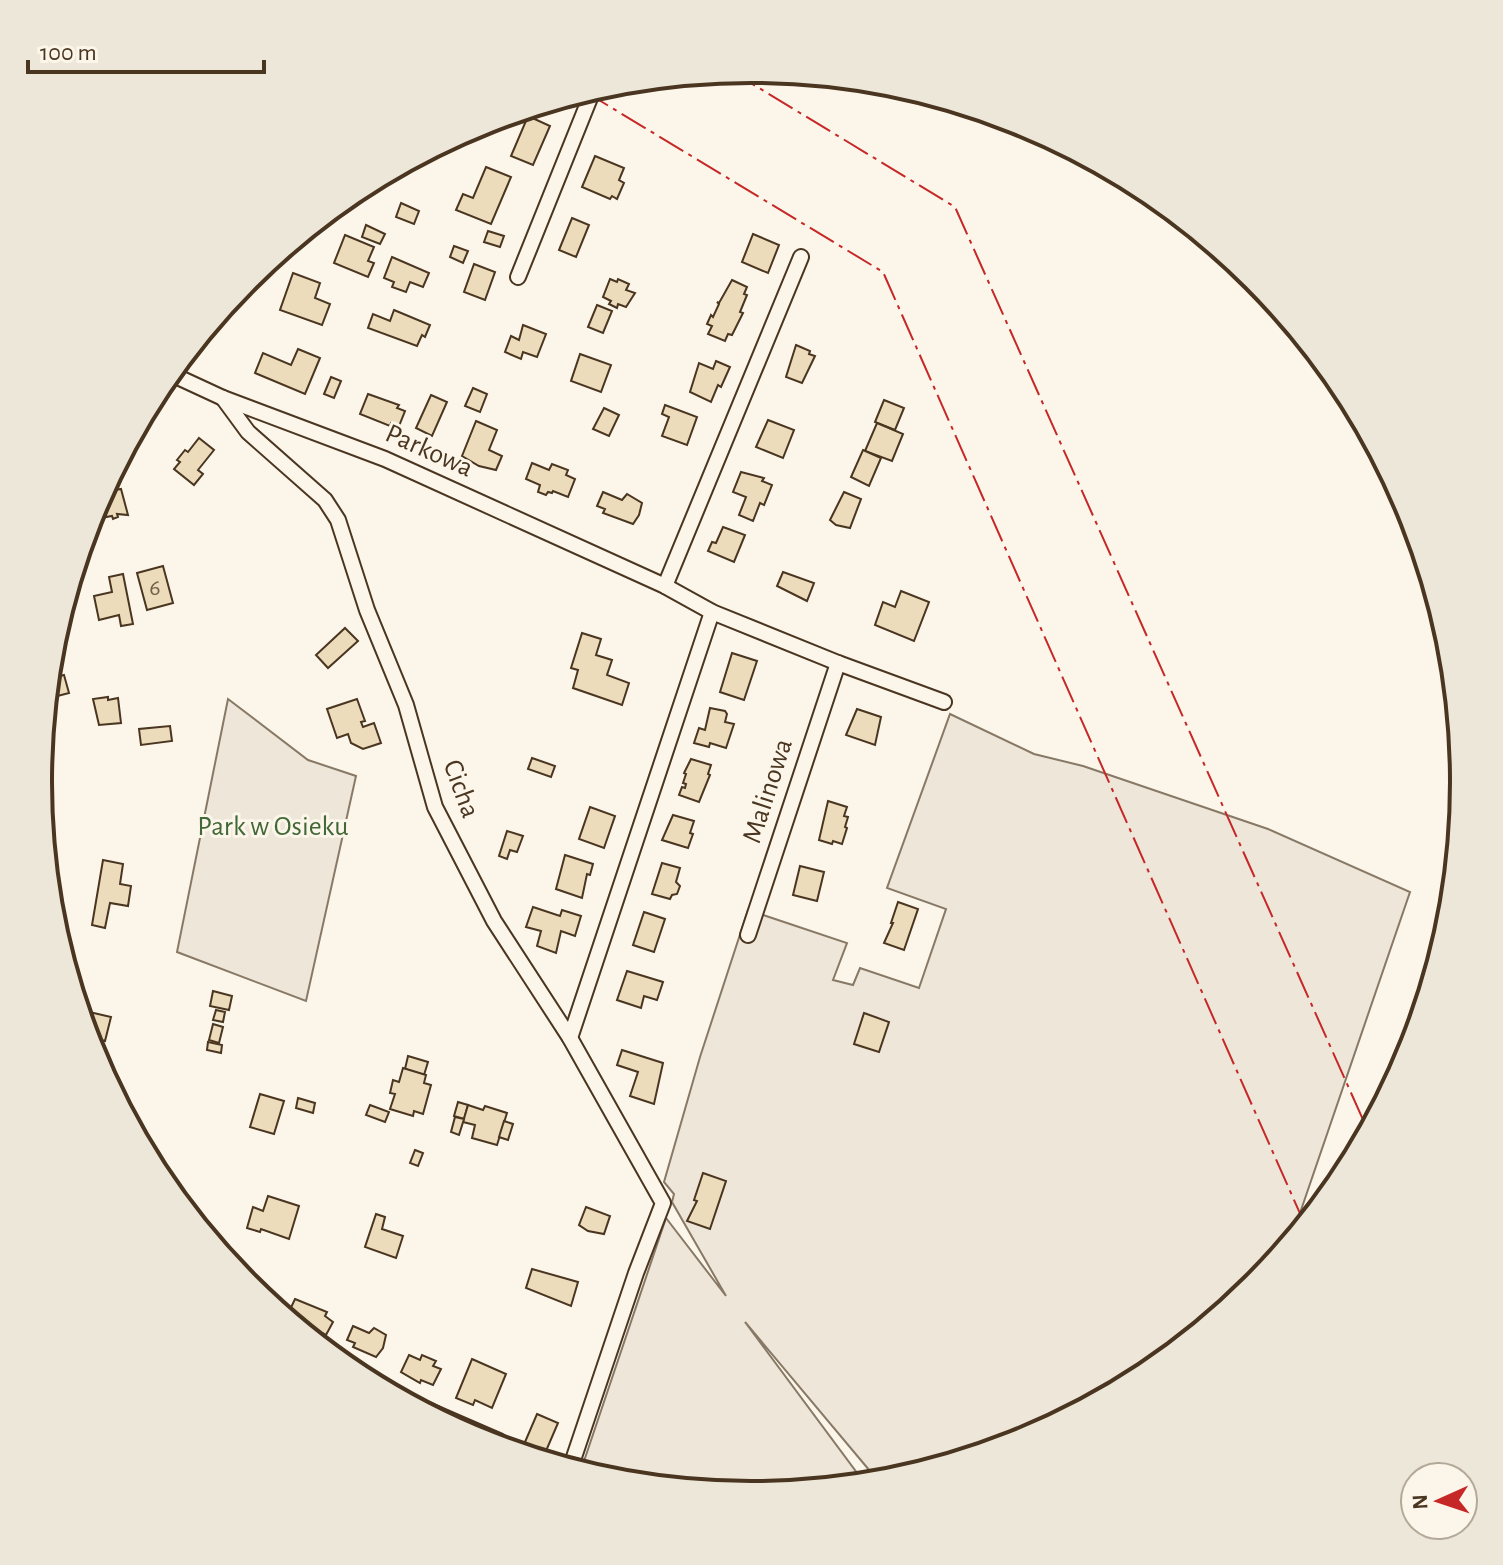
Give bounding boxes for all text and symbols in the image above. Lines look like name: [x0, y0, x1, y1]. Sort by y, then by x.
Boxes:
scale bar: [28, 24, 264, 74]
text: 100 m: [40, 41, 97, 65]
street label: Parkowa: [381, 419, 477, 483]
house number: 6: [149, 576, 161, 600]
street label: Malinowa: [738, 735, 798, 846]
street label: Cicha: [438, 756, 484, 822]
park label: Park w Osieku: [197, 813, 349, 841]
north arrow: [1399, 1461, 1479, 1541]
text: N: [1409, 1494, 1431, 1510]

